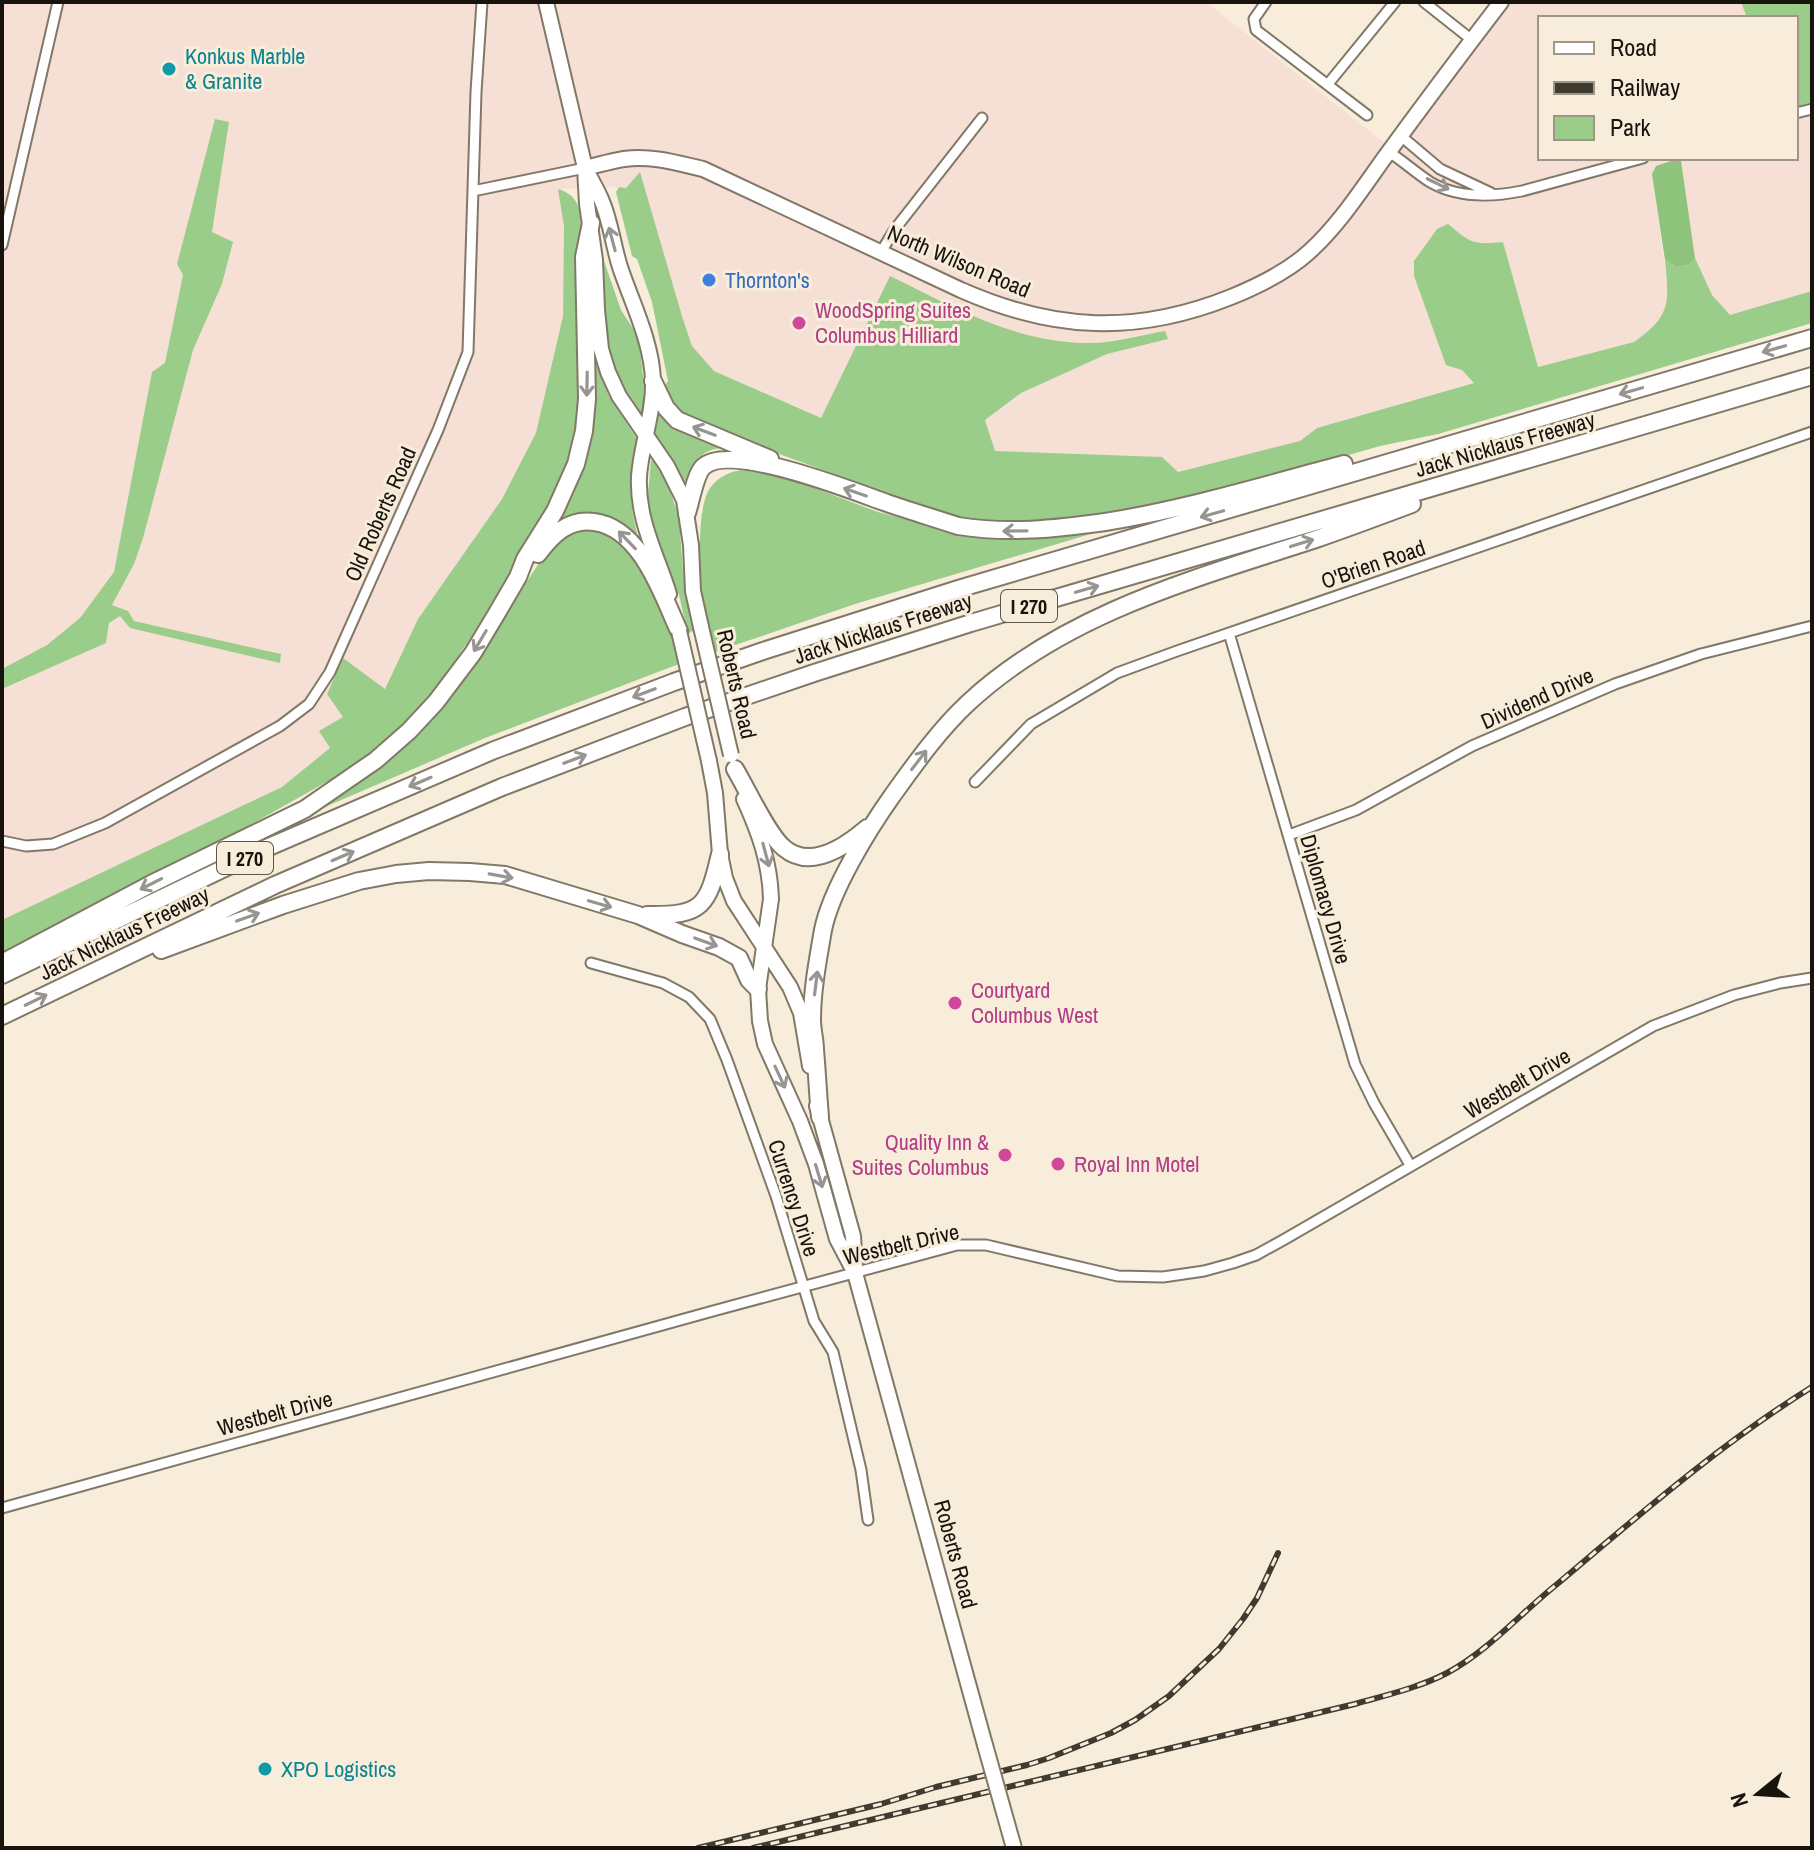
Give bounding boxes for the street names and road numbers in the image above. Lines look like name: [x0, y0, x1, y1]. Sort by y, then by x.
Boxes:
street label: North Wilson Road: [883, 217, 1035, 305]
street label: Jack Nicklaus Freeway: [1412, 404, 1598, 484]
street label: Old Roberts Road: [337, 442, 423, 586]
street label: O'Brien Road: [1317, 532, 1429, 596]
street label: Jack Nicklaus Freeway: [790, 585, 976, 671]
road number: I 270: [1001, 590, 1057, 622]
street label: Roberts Road: [710, 626, 764, 742]
street label: Dividend Drive: [1476, 660, 1598, 736]
street label: Diplomacy Drive: [1293, 831, 1359, 967]
road number: I 270: [217, 842, 273, 874]
street label: Jack Nicklaus Freeway: [34, 879, 214, 987]
street label: Westbelt Drive: [1458, 1041, 1576, 1125]
street label: Currency Drive: [761, 1136, 827, 1260]
street label: Westbelt Drive: [840, 1216, 962, 1272]
street label: Westbelt Drive: [214, 1383, 336, 1443]
street label: Roberts Road: [927, 1496, 985, 1612]

